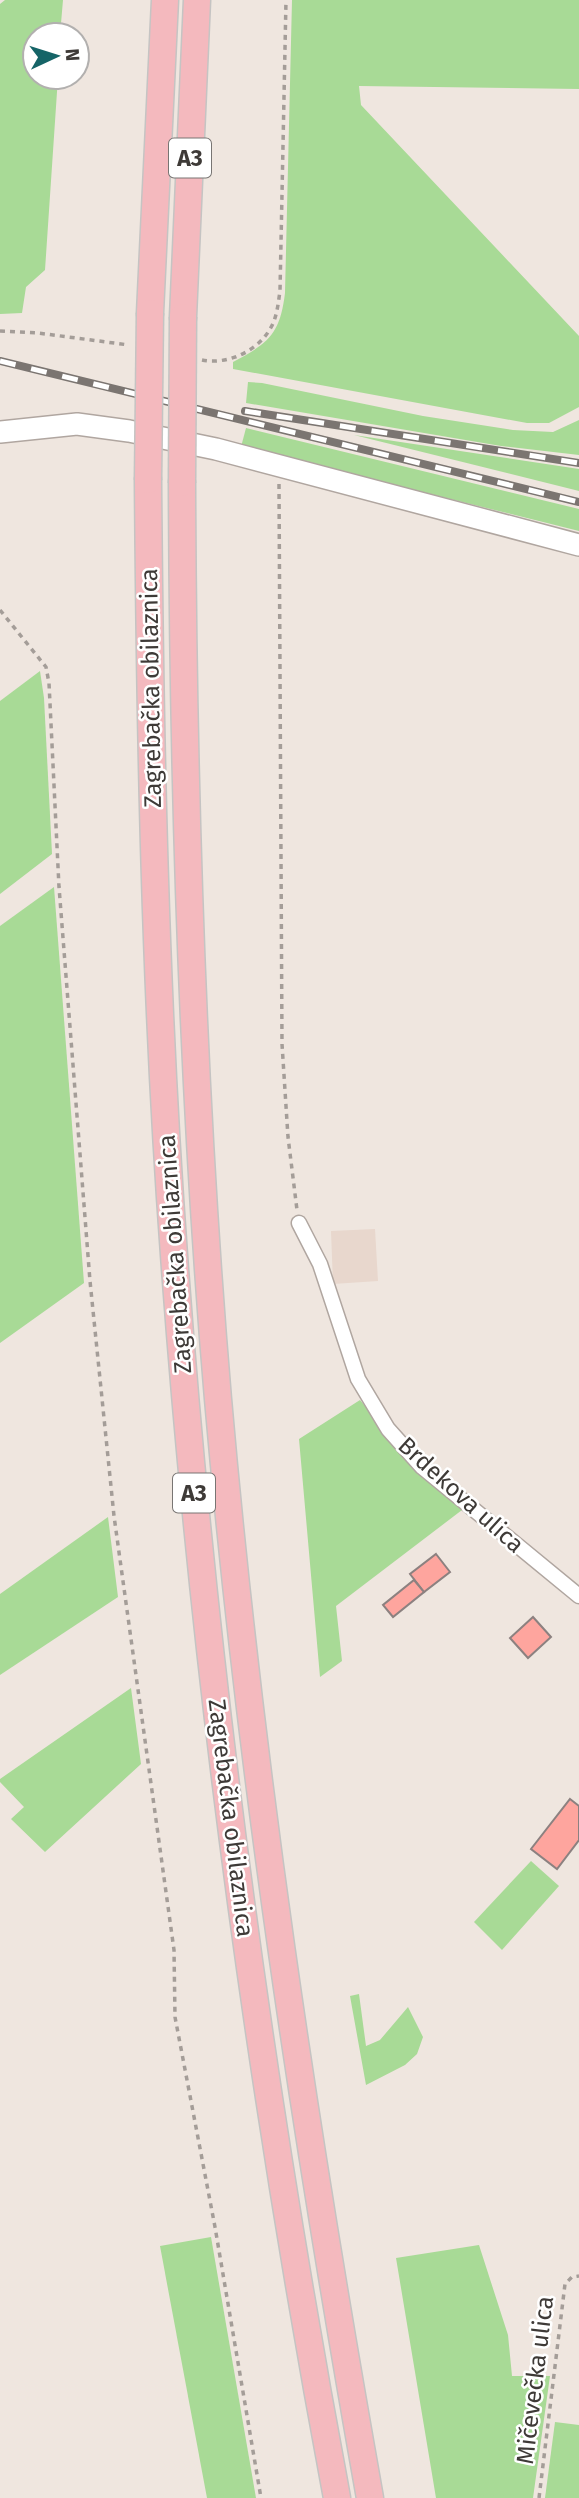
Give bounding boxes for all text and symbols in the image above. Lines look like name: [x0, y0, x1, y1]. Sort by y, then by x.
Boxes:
north arrow: [21, 21, 91, 91]
text: N: [61, 48, 84, 62]
road number: A3: [169, 139, 211, 178]
street label: Zagrebačka obilaznica: [135, 568, 167, 808]
street label: Zagrebačka obilaznica: [153, 1134, 197, 1374]
street label: Brdekova ulica: [392, 1431, 530, 1559]
road number: A3: [173, 1474, 215, 1512]
street label: Zagrebačka obilaznica: [203, 1697, 259, 1939]
street label: Mičevečka ulica: [511, 2294, 559, 2466]

